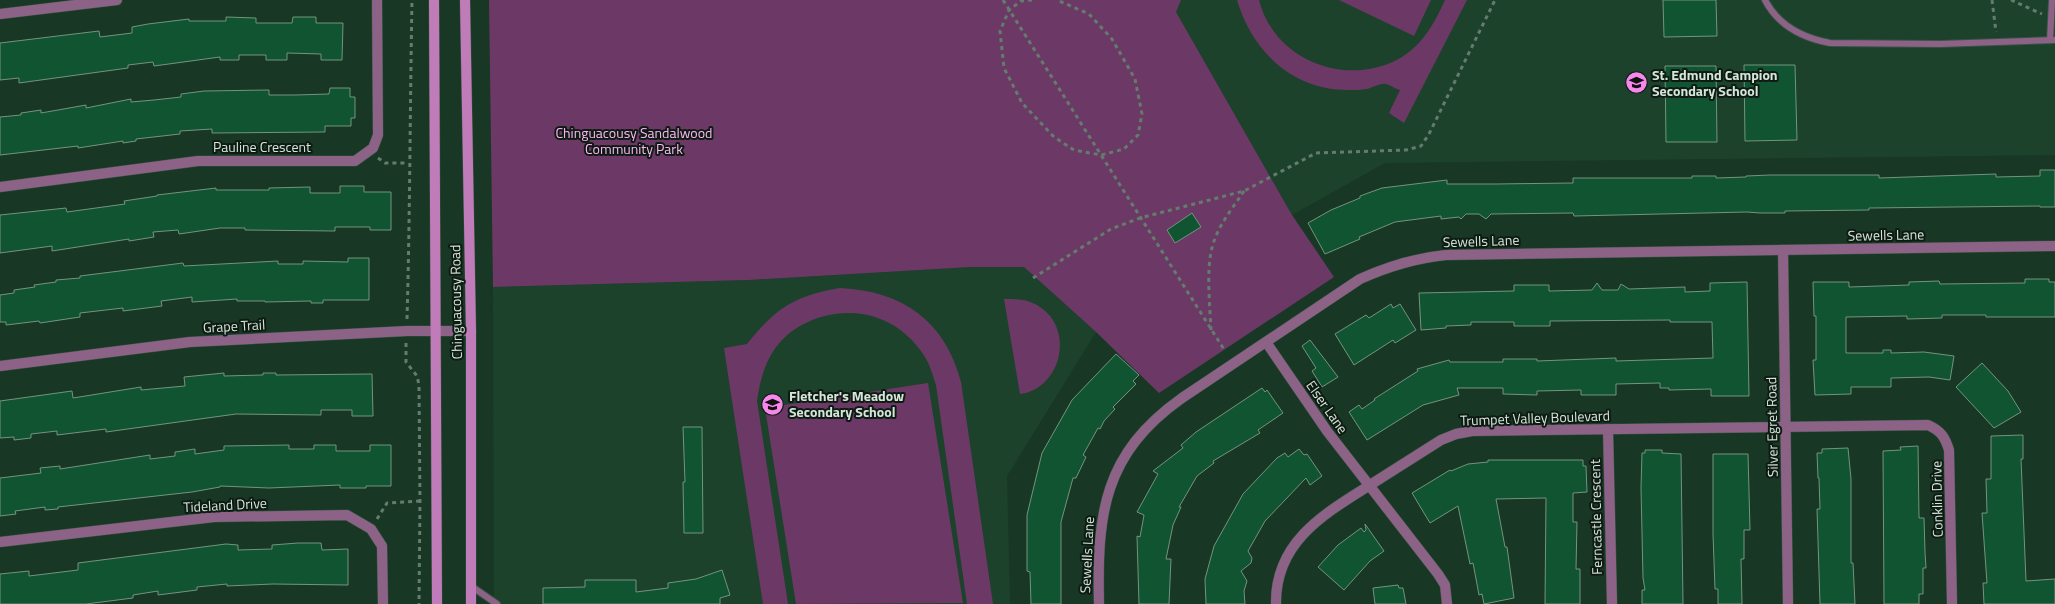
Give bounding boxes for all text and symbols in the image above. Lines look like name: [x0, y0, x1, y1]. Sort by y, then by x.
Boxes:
place label: St. Edmund Campion Secondary School: [1652, 64, 1778, 101]
school or university icon: St. Edmund Campion Secondary School: [1624, 71, 1648, 95]
park label: Chinguacousy Sandalwood Community Park: [555, 122, 713, 159]
street label: Pauline Crescent: [213, 136, 311, 157]
street label: Sewells Lane: [1848, 223, 1924, 246]
street label: Sewells Lane: [1442, 229, 1520, 252]
street label: Chinguacousy Road: [444, 244, 467, 360]
street label: Grape Trail: [202, 313, 266, 338]
street label: Elser Lane: [1301, 376, 1353, 438]
street label: Silver Egret Road: [1760, 377, 1783, 477]
place label: Fletcher's Meadow Secondary School: [789, 385, 904, 422]
school or university icon: Fletcher's Meadow Secondary School: [761, 392, 785, 416]
street label: Trumpet Valley Boulevard: [1460, 404, 1610, 431]
street label: Ferncastle Crescent: [1584, 459, 1607, 575]
street label: Conklin Drive: [1925, 461, 1948, 537]
street label: Tideland Drive: [183, 492, 267, 517]
street label: Sewells Lane: [1074, 516, 1099, 594]

